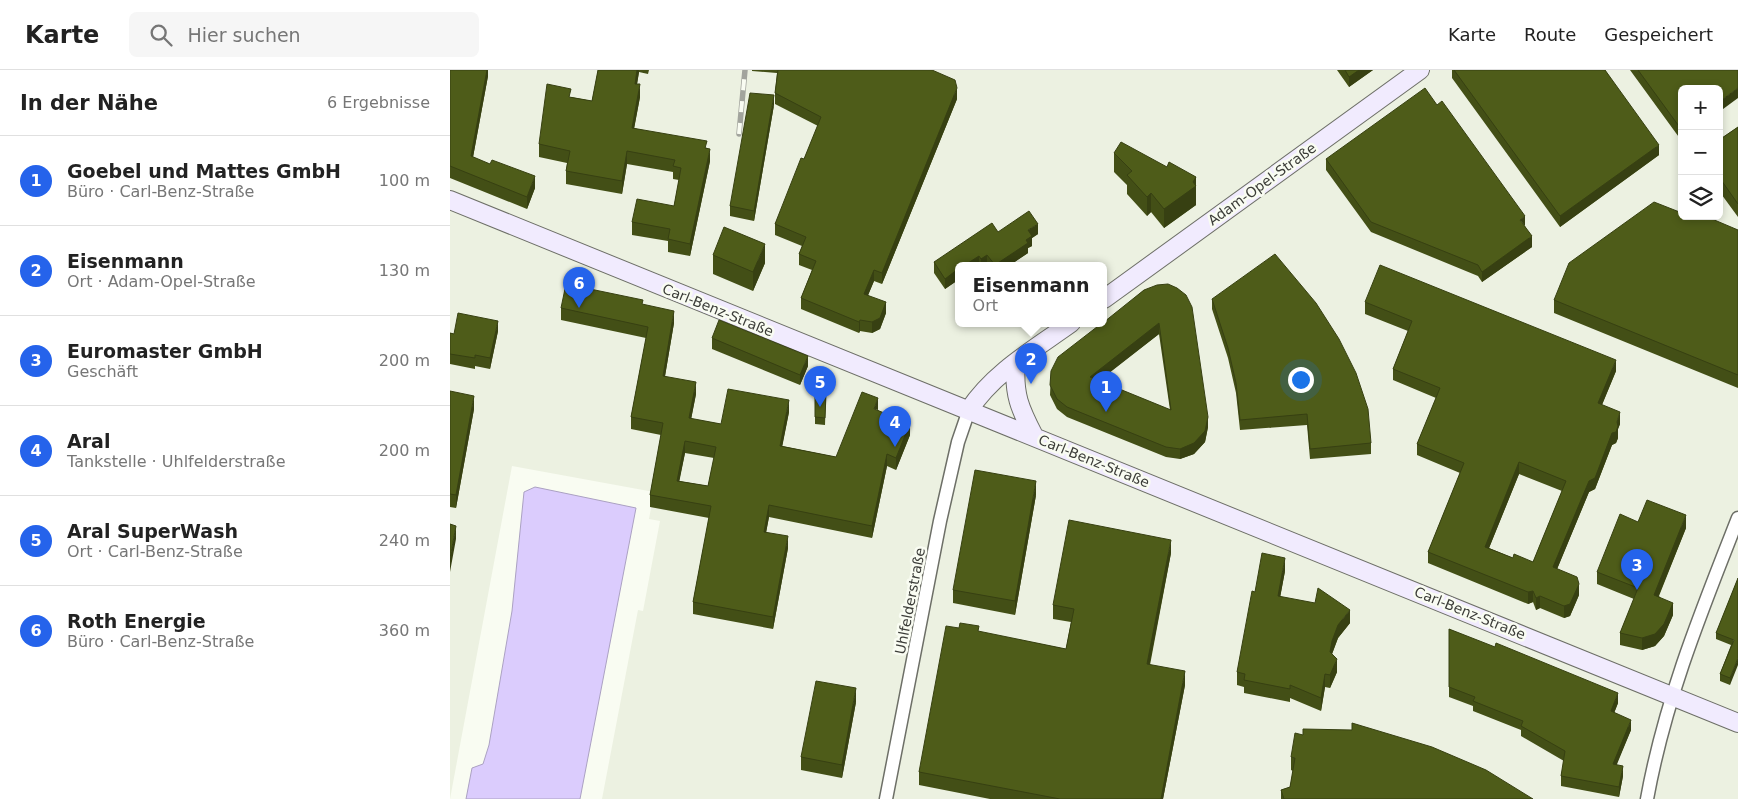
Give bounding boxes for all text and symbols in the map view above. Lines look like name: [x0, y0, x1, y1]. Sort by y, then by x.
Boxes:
search box: [129, 12, 479, 57]
text: Karte: [25, 21, 99, 49]
icon: search: [147, 21, 175, 49]
text: Hier suchen: [187, 24, 301, 46]
text: Karte: [1448, 24, 1496, 45]
text: Route: [1524, 24, 1576, 45]
text: Gespeichert: [1604, 24, 1713, 45]
map controls: [1678, 85, 1723, 220]
button: +: [1678, 85, 1723, 130]
text: In der Nähe: [20, 91, 158, 115]
text: 6 Ergebnisse: [327, 93, 430, 112]
button: −: [1678, 130, 1723, 175]
street label: Adam-Opel-Straße: [1205, 139, 1319, 229]
text: Goebel und Mattes GmbH: [67, 160, 341, 182]
text: 1: [30, 171, 42, 190]
text: 100 m: [379, 171, 430, 190]
button: layers: [1678, 175, 1723, 220]
text: Büro · Carl-Benz-Straße: [67, 182, 254, 201]
text: Eisenmann: [67, 250, 184, 272]
text: 2: [30, 261, 42, 280]
text: 130 m: [379, 261, 430, 280]
popup: [955, 262, 1107, 327]
pin: 6: [563, 267, 595, 308]
text: Ort · Adam-Opel-Straße: [67, 272, 256, 291]
text: Eisenmann: [973, 274, 1089, 296]
street label: Carl-Benz-Straße: [660, 280, 776, 340]
text: Ort: [973, 296, 998, 315]
text: Euromaster GmbH: [67, 340, 263, 362]
pin: 2: [1015, 343, 1047, 384]
text: 3: [30, 351, 42, 370]
text: 200 m: [379, 351, 430, 370]
text: Geschäft: [67, 362, 138, 381]
pin: 5: [804, 366, 836, 407]
your location: [1288, 367, 1314, 393]
pin: 1: [1090, 371, 1122, 412]
pin: 4: [879, 406, 911, 447]
text: Aral: [67, 430, 110, 452]
street label: Carl-Benz-Straße: [1036, 431, 1152, 491]
text: 4: [30, 441, 42, 460]
text: 200 m: [379, 441, 430, 460]
text: Tankstelle · Uhlfelderstraße: [67, 452, 286, 471]
text: Aral SuperWash: [67, 520, 238, 542]
text: 5: [30, 531, 42, 550]
text: 240 m: [379, 531, 430, 550]
text: Ort · Carl-Benz-Straße: [67, 542, 243, 561]
street label: Uhlfelderstraße: [892, 546, 928, 656]
pin: 3: [1621, 549, 1653, 590]
street label: Carl-Benz-Straße: [1412, 583, 1528, 643]
text: Roth Energie: [67, 610, 206, 632]
text: 6: [30, 621, 42, 640]
text: 360 m: [379, 621, 430, 640]
text: Büro · Carl-Benz-Straße: [67, 632, 254, 651]

